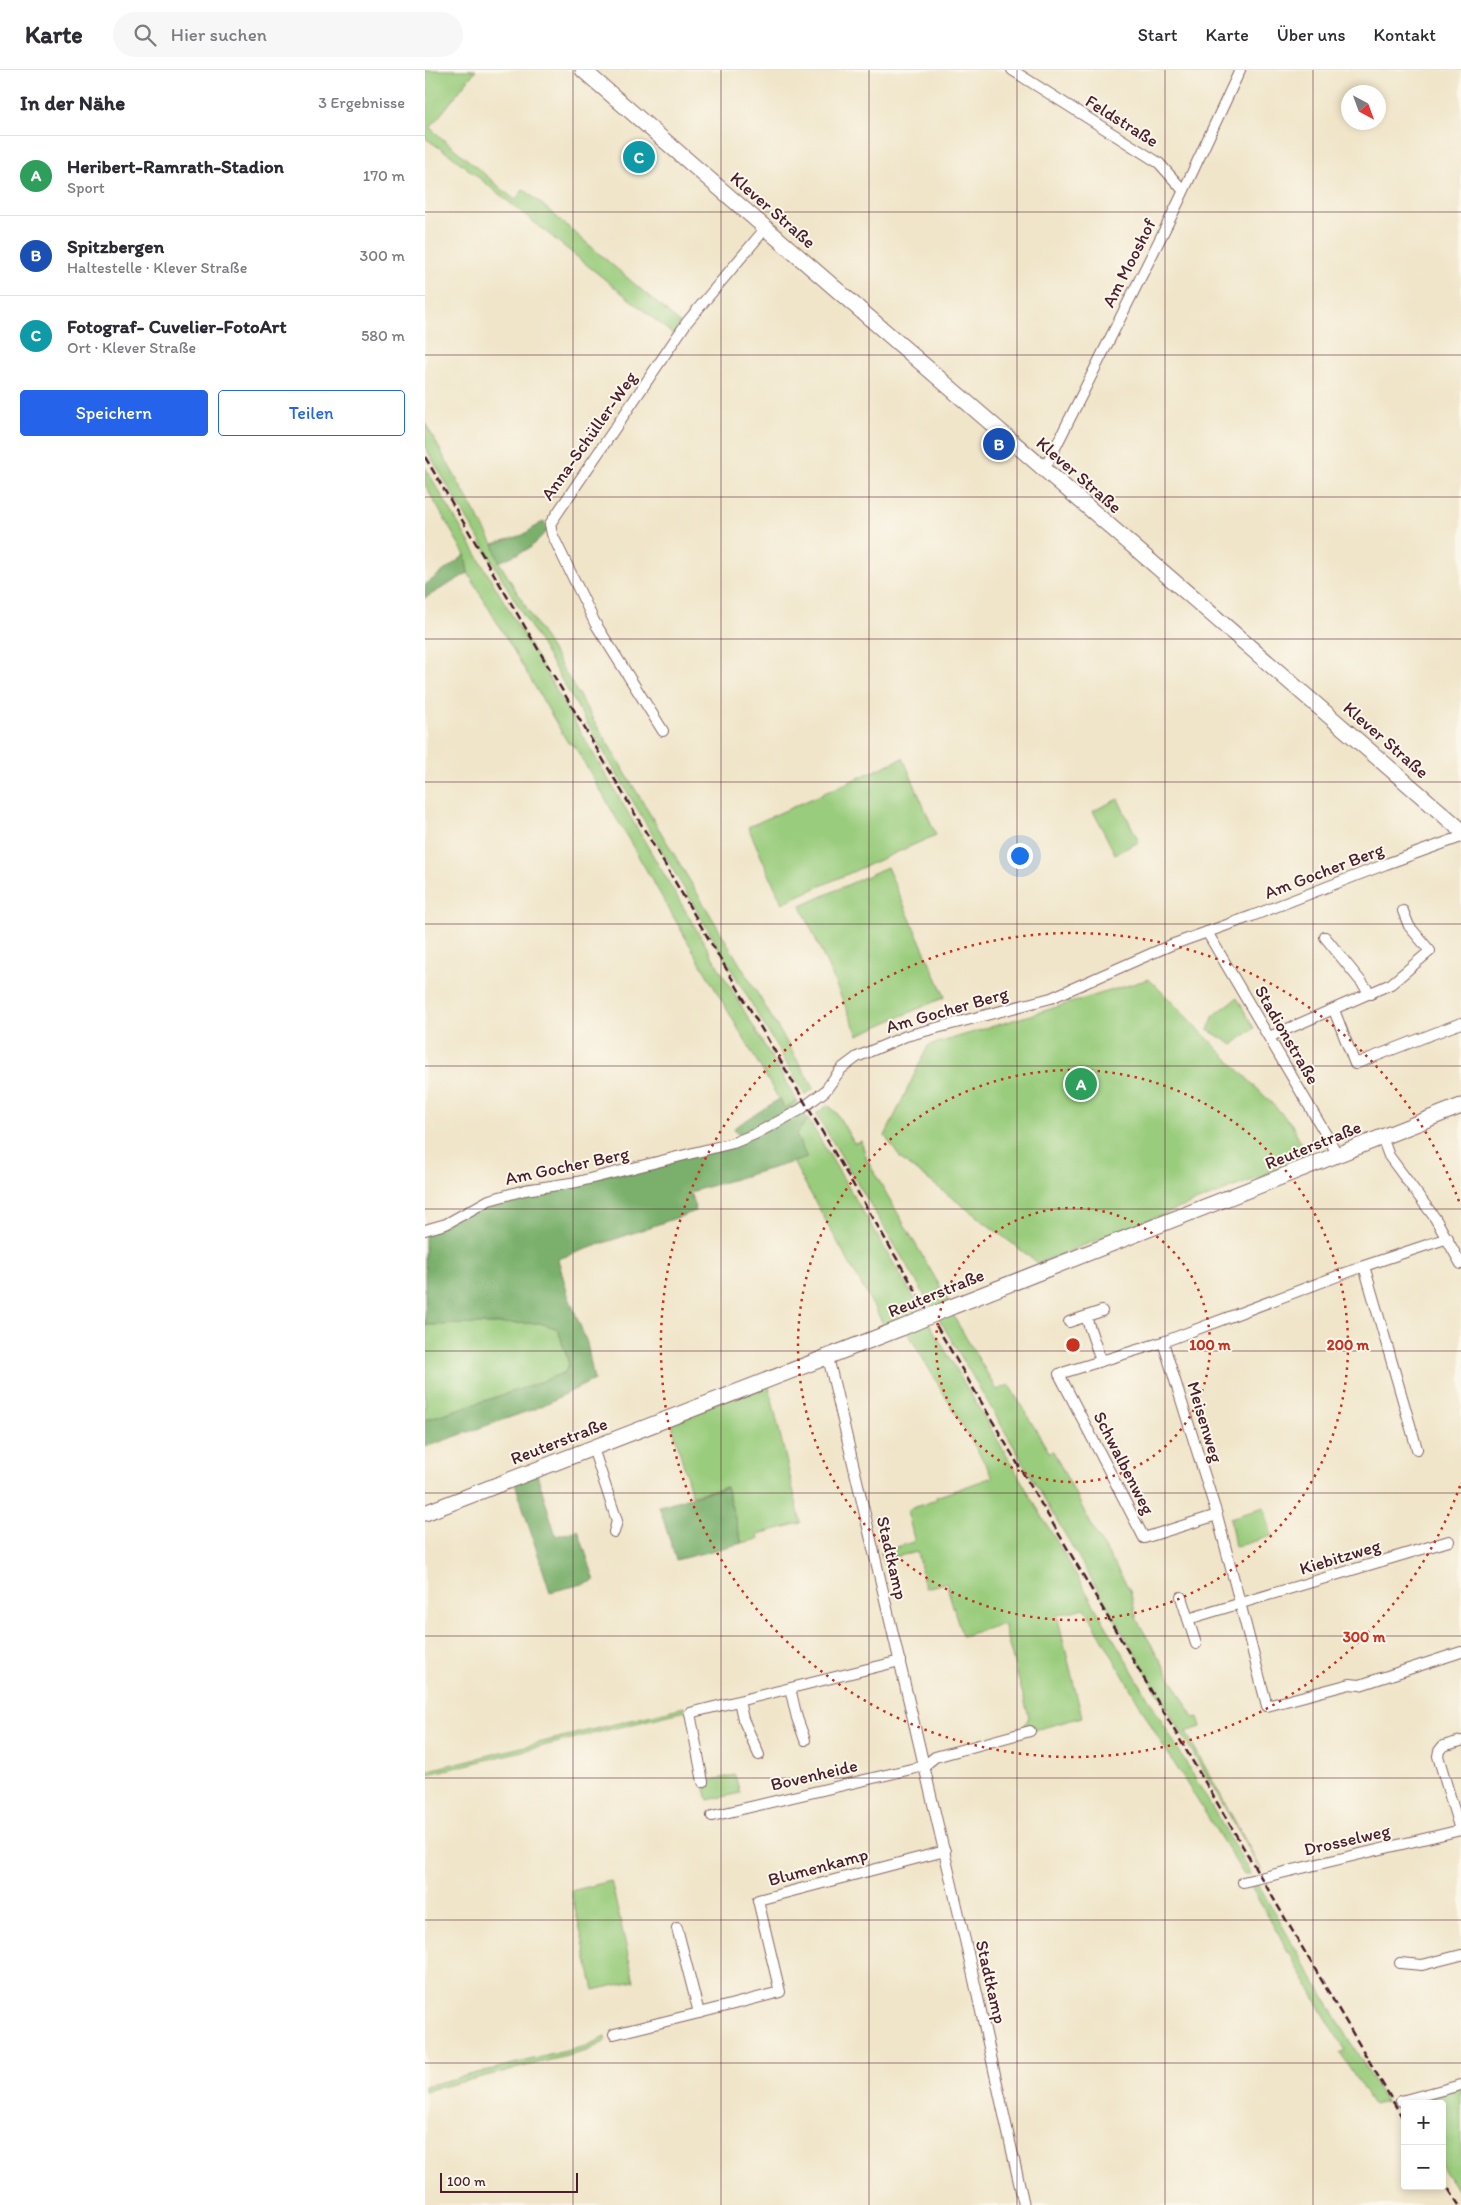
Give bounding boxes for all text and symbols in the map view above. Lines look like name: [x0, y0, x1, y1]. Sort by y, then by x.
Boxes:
search box: [113, 12, 463, 57]
text: Karte: [25, 20, 83, 49]
icon: search: [131, 21, 159, 49]
text: Hier suchen: [171, 23, 267, 46]
text: Start: [1138, 24, 1177, 46]
text: Karte: [1205, 24, 1249, 46]
text: Über uns: [1277, 24, 1346, 46]
text: Kontakt: [1374, 24, 1436, 46]
north arrow: [1341, 85, 1386, 130]
text: In der Nähe: [20, 90, 125, 115]
street label: Feldstraße: [1081, 90, 1163, 152]
text: 3 Ergebnisse: [318, 93, 405, 112]
pin: C: [623, 138, 655, 176]
text: Heribert-Ramrath-Stadion: [67, 155, 284, 178]
text: A: [31, 166, 41, 185]
text: 170 m: [363, 166, 405, 185]
street label: Klever Straße: [726, 167, 820, 253]
text: Sport: [67, 178, 105, 197]
street label: Am Mooshof: [1097, 215, 1161, 311]
text: Spitzbergen: [67, 235, 164, 258]
text: B: [31, 246, 41, 265]
text: 300 m: [360, 246, 405, 265]
text: Haltestelle · Klever Straße: [67, 258, 247, 277]
text: Fotograf- Cuvelier-FotoArt: [67, 315, 287, 338]
text: C: [31, 326, 41, 345]
text: 580 m: [361, 326, 405, 345]
text: Ort · Klever Straße: [67, 338, 196, 357]
street label: Anna-Schüller-Weg: [536, 367, 642, 505]
button: Speichern: [20, 390, 208, 436]
button: Teilen: [218, 390, 405, 436]
pin: B: [983, 425, 1015, 463]
street label: Klever Straße: [1032, 432, 1126, 518]
street label: Klever Straße: [1339, 697, 1433, 783]
street label: Am Gocher Berg: [1261, 838, 1388, 904]
your location: [1007, 843, 1033, 869]
street label: Am Gocher Berg: [883, 982, 1011, 1038]
street label: Stadionstraße: [1250, 982, 1324, 1088]
pin: A: [1065, 1065, 1097, 1103]
street label: Reuterstraße: [1262, 1116, 1364, 1174]
street label: Am Gocher Berg: [503, 1142, 632, 1190]
street label: Reuterstraße: [885, 1264, 987, 1322]
centre of rings: [1064, 1336, 1082, 1354]
text: 100 m: [1189, 1336, 1231, 1354]
text: 200 m: [1327, 1336, 1370, 1354]
street label: Meisenweg: [1182, 1379, 1228, 1466]
street label: Schwalbenweg: [1089, 1408, 1160, 1519]
street label: Reuterstraße: [507, 1412, 611, 1470]
street label: Stadtkamp: [872, 1514, 912, 1602]
street label: Kiebitzweg: [1297, 1534, 1384, 1580]
text: 300 m: [1343, 1628, 1386, 1646]
street label: Bovenheide: [768, 1754, 860, 1796]
street label: Drosselweg: [1302, 1819, 1393, 1861]
street label: Blumenkamp: [766, 1843, 870, 1891]
street label: Stadtkamp: [971, 1938, 1011, 2026]
map controls: [1401, 2100, 1446, 2190]
button: +: [1401, 2100, 1446, 2145]
button: −: [1401, 2145, 1446, 2190]
scale bar: [440, 2170, 577, 2193]
text: 100 m: [447, 2173, 486, 2190]

